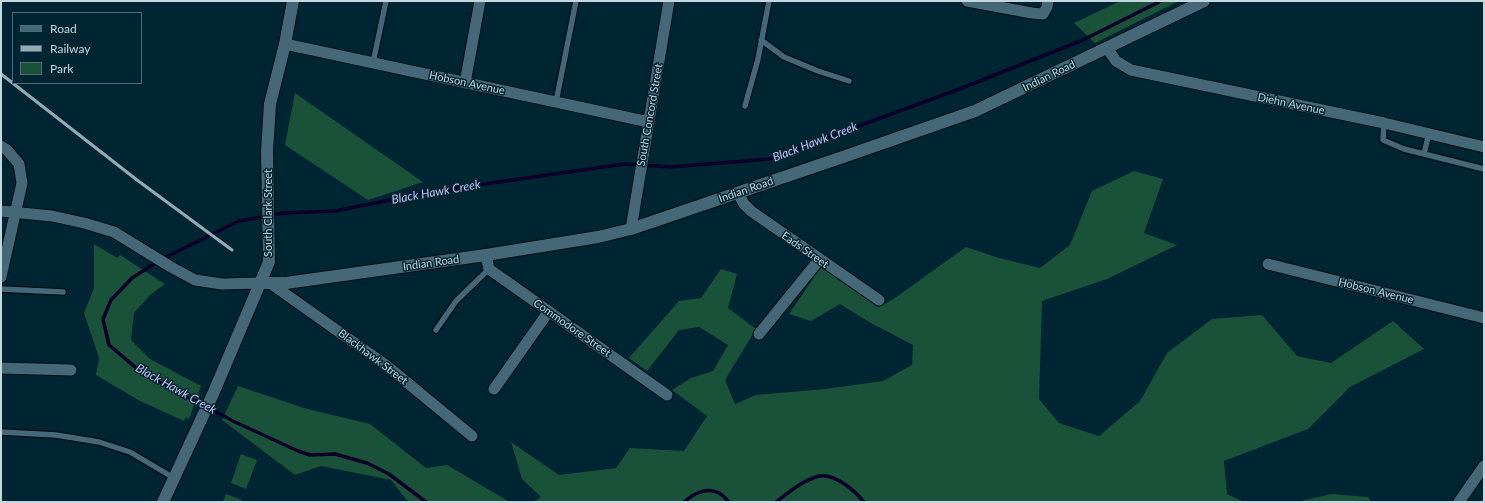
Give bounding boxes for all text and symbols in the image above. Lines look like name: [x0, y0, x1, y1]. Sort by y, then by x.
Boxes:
legend: [12, 12, 142, 84]
text: Road: [50, 21, 77, 36]
text: Railway: [50, 41, 90, 56]
street label: Indian Road: [1021, 58, 1077, 94]
text: Park: [50, 61, 73, 76]
street label: South Concord Street: [634, 63, 666, 167]
street label: Hobson Avenue: [428, 69, 506, 97]
street label: Diehn Avenue: [1256, 90, 1326, 118]
water label: Black Hawk Creek: [770, 119, 860, 165]
street label: South Clark Street: [261, 169, 275, 257]
street label: Indian Road: [717, 175, 775, 205]
water label: Black Hawk Creek: [390, 177, 482, 207]
street label: Eads Street: [779, 229, 831, 271]
street label: Indian Road: [402, 253, 460, 273]
street label: Hobson Avenue: [1337, 275, 1415, 307]
street label: Commodore Street: [531, 296, 613, 360]
street label: Blackhawk Street: [336, 327, 410, 387]
water label: Black Hawk Creek: [133, 361, 219, 417]

